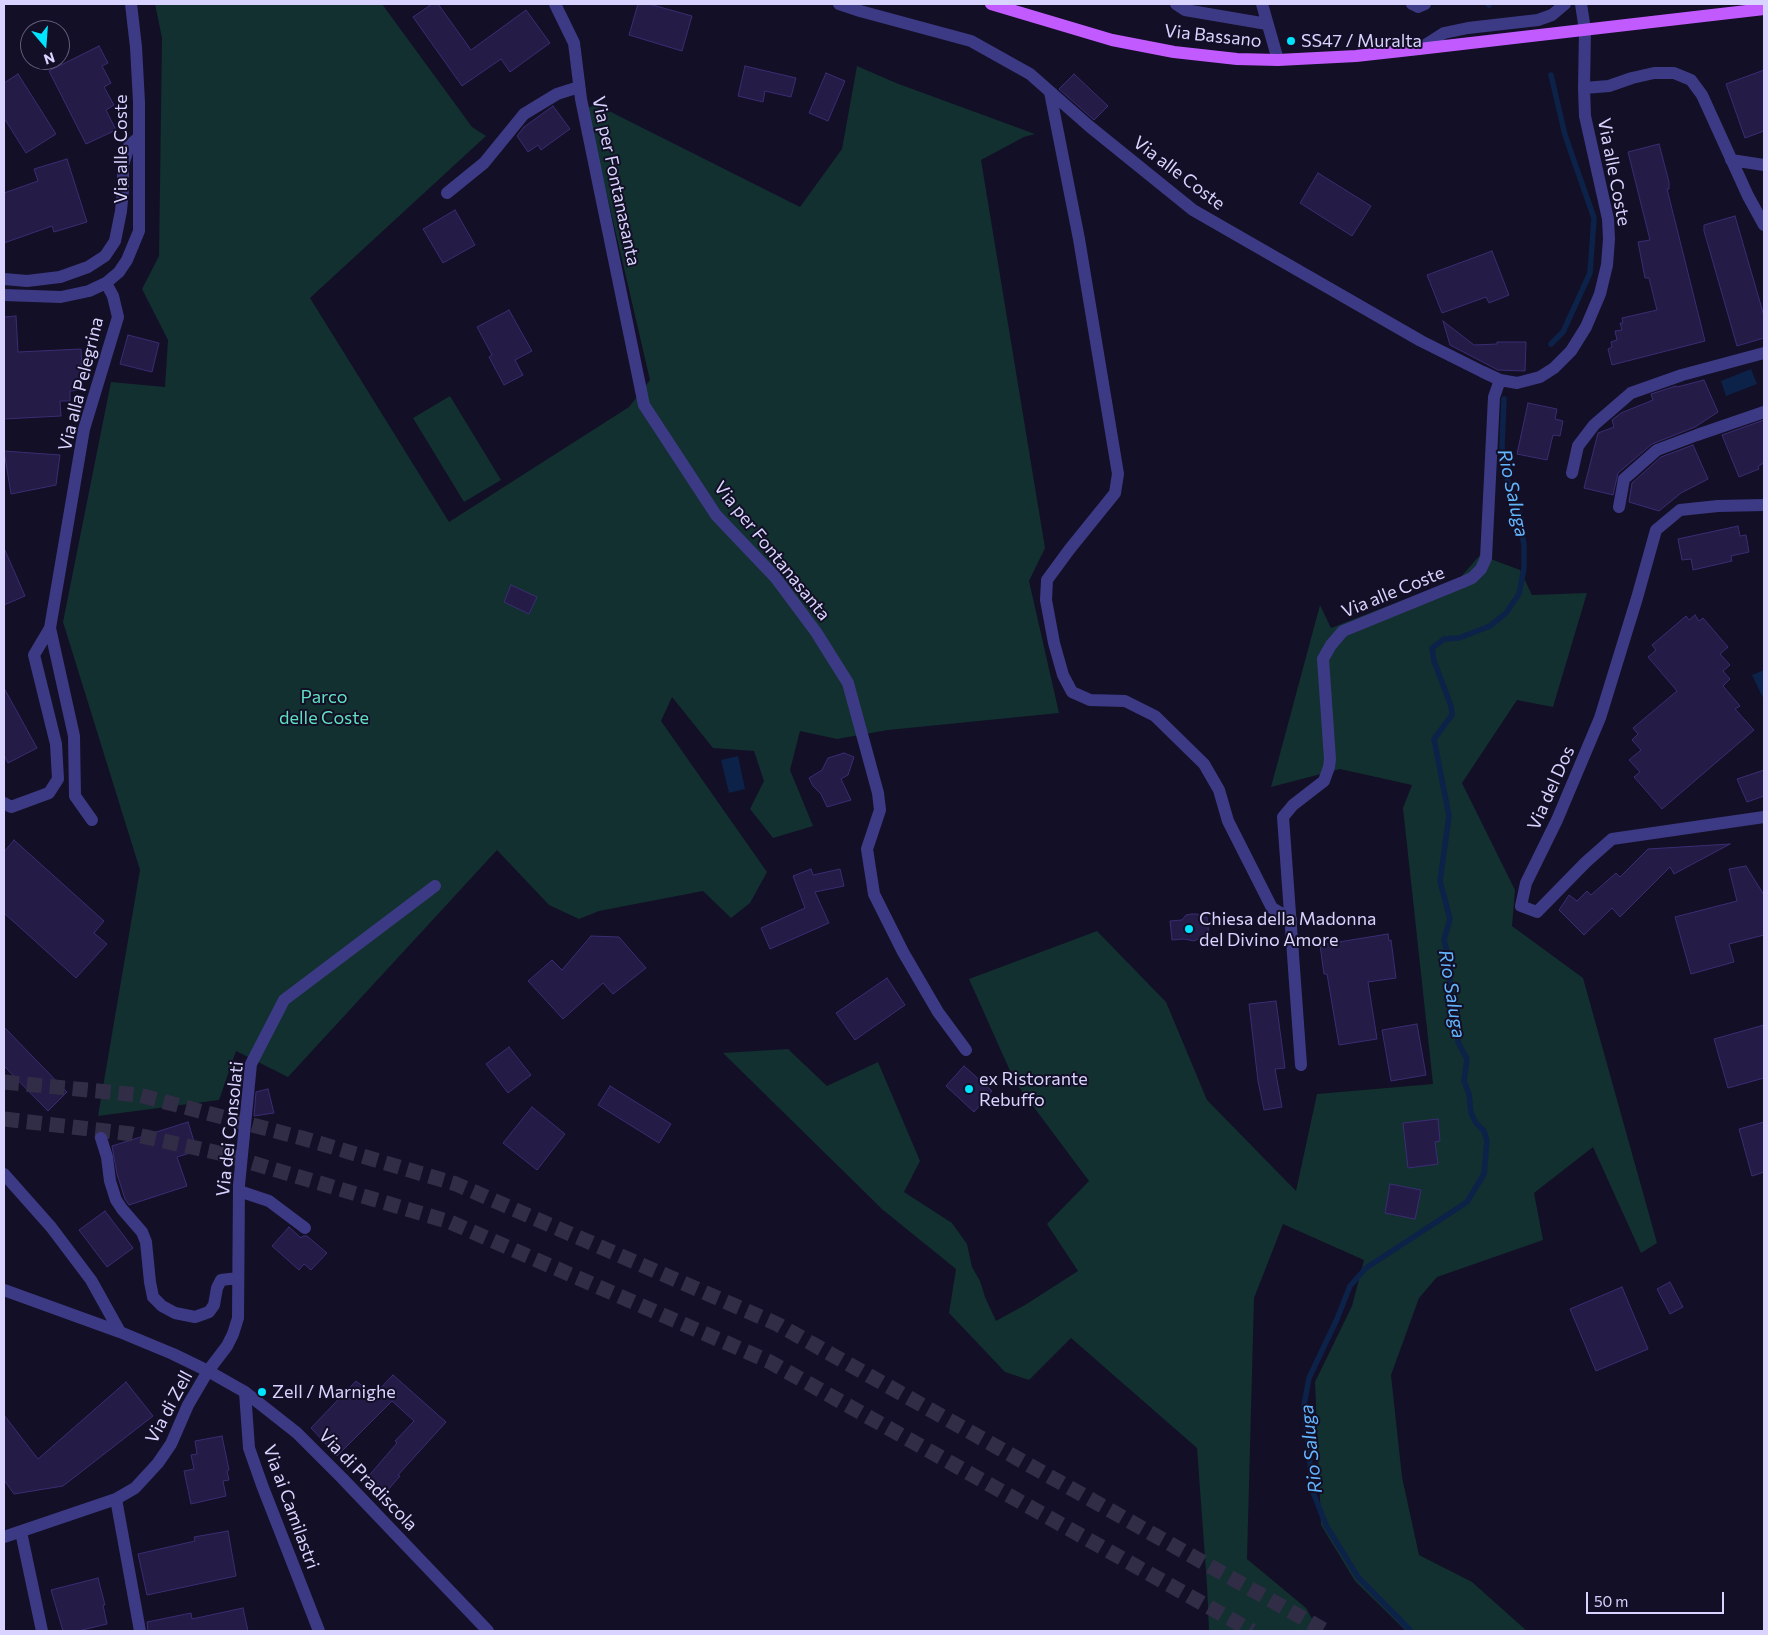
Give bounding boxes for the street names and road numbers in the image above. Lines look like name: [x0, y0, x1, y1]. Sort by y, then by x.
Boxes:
street label: Via Bassano: [1163, 20, 1263, 52]
street label: Via alle Coste: [110, 94, 132, 204]
street label: Via per Fontanasanta: [587, 94, 645, 268]
street label: Via alle Coste: [1593, 116, 1635, 228]
street label: Via alle Coste: [1129, 132, 1229, 214]
street label: Via alla Pelegrina: [54, 315, 108, 453]
street label: Via per Fontanasanta: [709, 477, 835, 625]
street label: Via alle Coste: [1338, 562, 1448, 622]
street label: Via del Dos: [1523, 743, 1579, 833]
street label: Via dei Consolati: [212, 1060, 248, 1198]
street label: Via di Zell: [141, 1367, 197, 1447]
street label: Via di Pradiscola: [314, 1425, 422, 1535]
street label: Via ai Camilastri: [258, 1442, 324, 1572]

